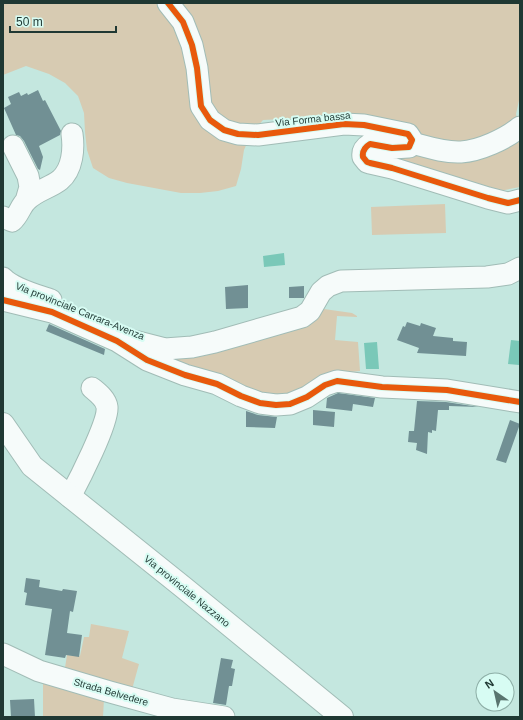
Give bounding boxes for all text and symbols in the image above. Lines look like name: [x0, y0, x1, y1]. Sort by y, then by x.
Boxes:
scale bar: [10, 8, 116, 34]
text: 50 m: [16, 15, 43, 29]
street label: Via Forma bassa: [275, 110, 352, 128]
street label: Via provinciale Carrara-Avenza: [14, 280, 146, 342]
street label: Via provinciale Nazzano: [142, 553, 232, 629]
north arrow: [475, 672, 515, 712]
street label: Strada Belvedere: [72, 676, 150, 708]
text: N: [483, 676, 496, 691]

